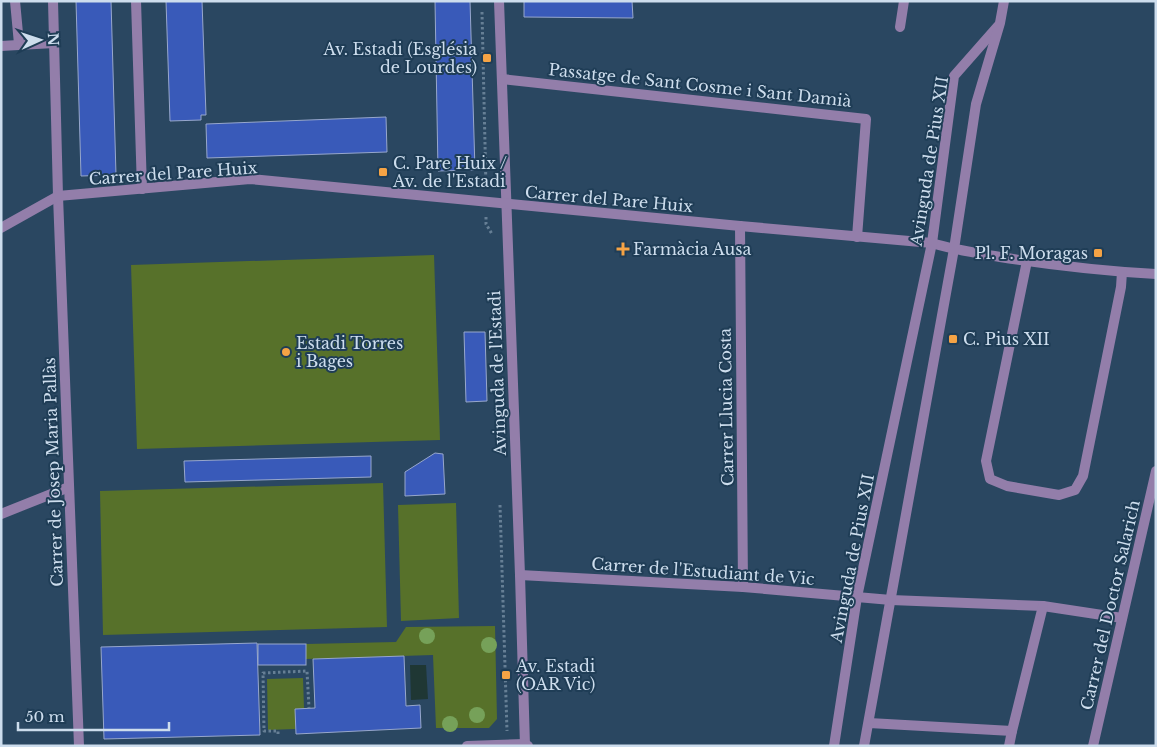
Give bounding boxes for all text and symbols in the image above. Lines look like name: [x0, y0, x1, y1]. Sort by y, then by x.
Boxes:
north arrow: [15, 15, 65, 65]
text: N: [44, 32, 62, 46]
place label: Av. Estadi (Església de Lourdes): [322, 39, 477, 77]
marker: Av. Estadi (Església de Lourdes): [481, 52, 493, 64]
street label: Passatge de Sant Cosme i Sant Damià: [548, 59, 853, 111]
street label: Avinguda de Pius XII: [906, 75, 952, 248]
place label: C. Pare Huix / Av. de l'Estadi: [392, 153, 507, 191]
street label: Carrer del Pare Huix: [88, 157, 258, 189]
marker: C. Pare Huix / Av. de l'Estadi: [377, 166, 389, 178]
street label: Carrer del Pare Huix: [524, 182, 694, 216]
place label: Farmàcia Ausa: [633, 239, 751, 259]
marker: Farmàcia Ausa: [617, 243, 629, 255]
place label: Pl. F. Moragas: [975, 243, 1088, 263]
marker: Pl. F. Moragas: [1092, 247, 1104, 259]
street label: Avinguda de l'Estadi: [484, 290, 510, 457]
street label: Carrer Llucia Costa: [715, 328, 737, 486]
place label: C. Pius XII: [963, 329, 1050, 349]
place label: Estadi Torres i Bages: [296, 333, 403, 371]
marker: C. Pius XII: [947, 333, 959, 345]
marker: Estadi Torres i Bages: [280, 346, 292, 358]
street label: Carrer de Josep Maria Pallàs: [39, 357, 67, 587]
street label: Avinguda de Pius XII: [826, 472, 878, 645]
street label: Carrer del Doctor Salarich: [1076, 498, 1144, 712]
street label: Carrer de l'Estudiant de Vic: [591, 553, 816, 589]
place label: Av. Estadi (OAR Vic): [515, 656, 596, 694]
marker: Av. Estadi (OAR Vic): [500, 669, 512, 681]
scale bar: [18, 700, 169, 732]
text: 50 m: [25, 707, 65, 726]

